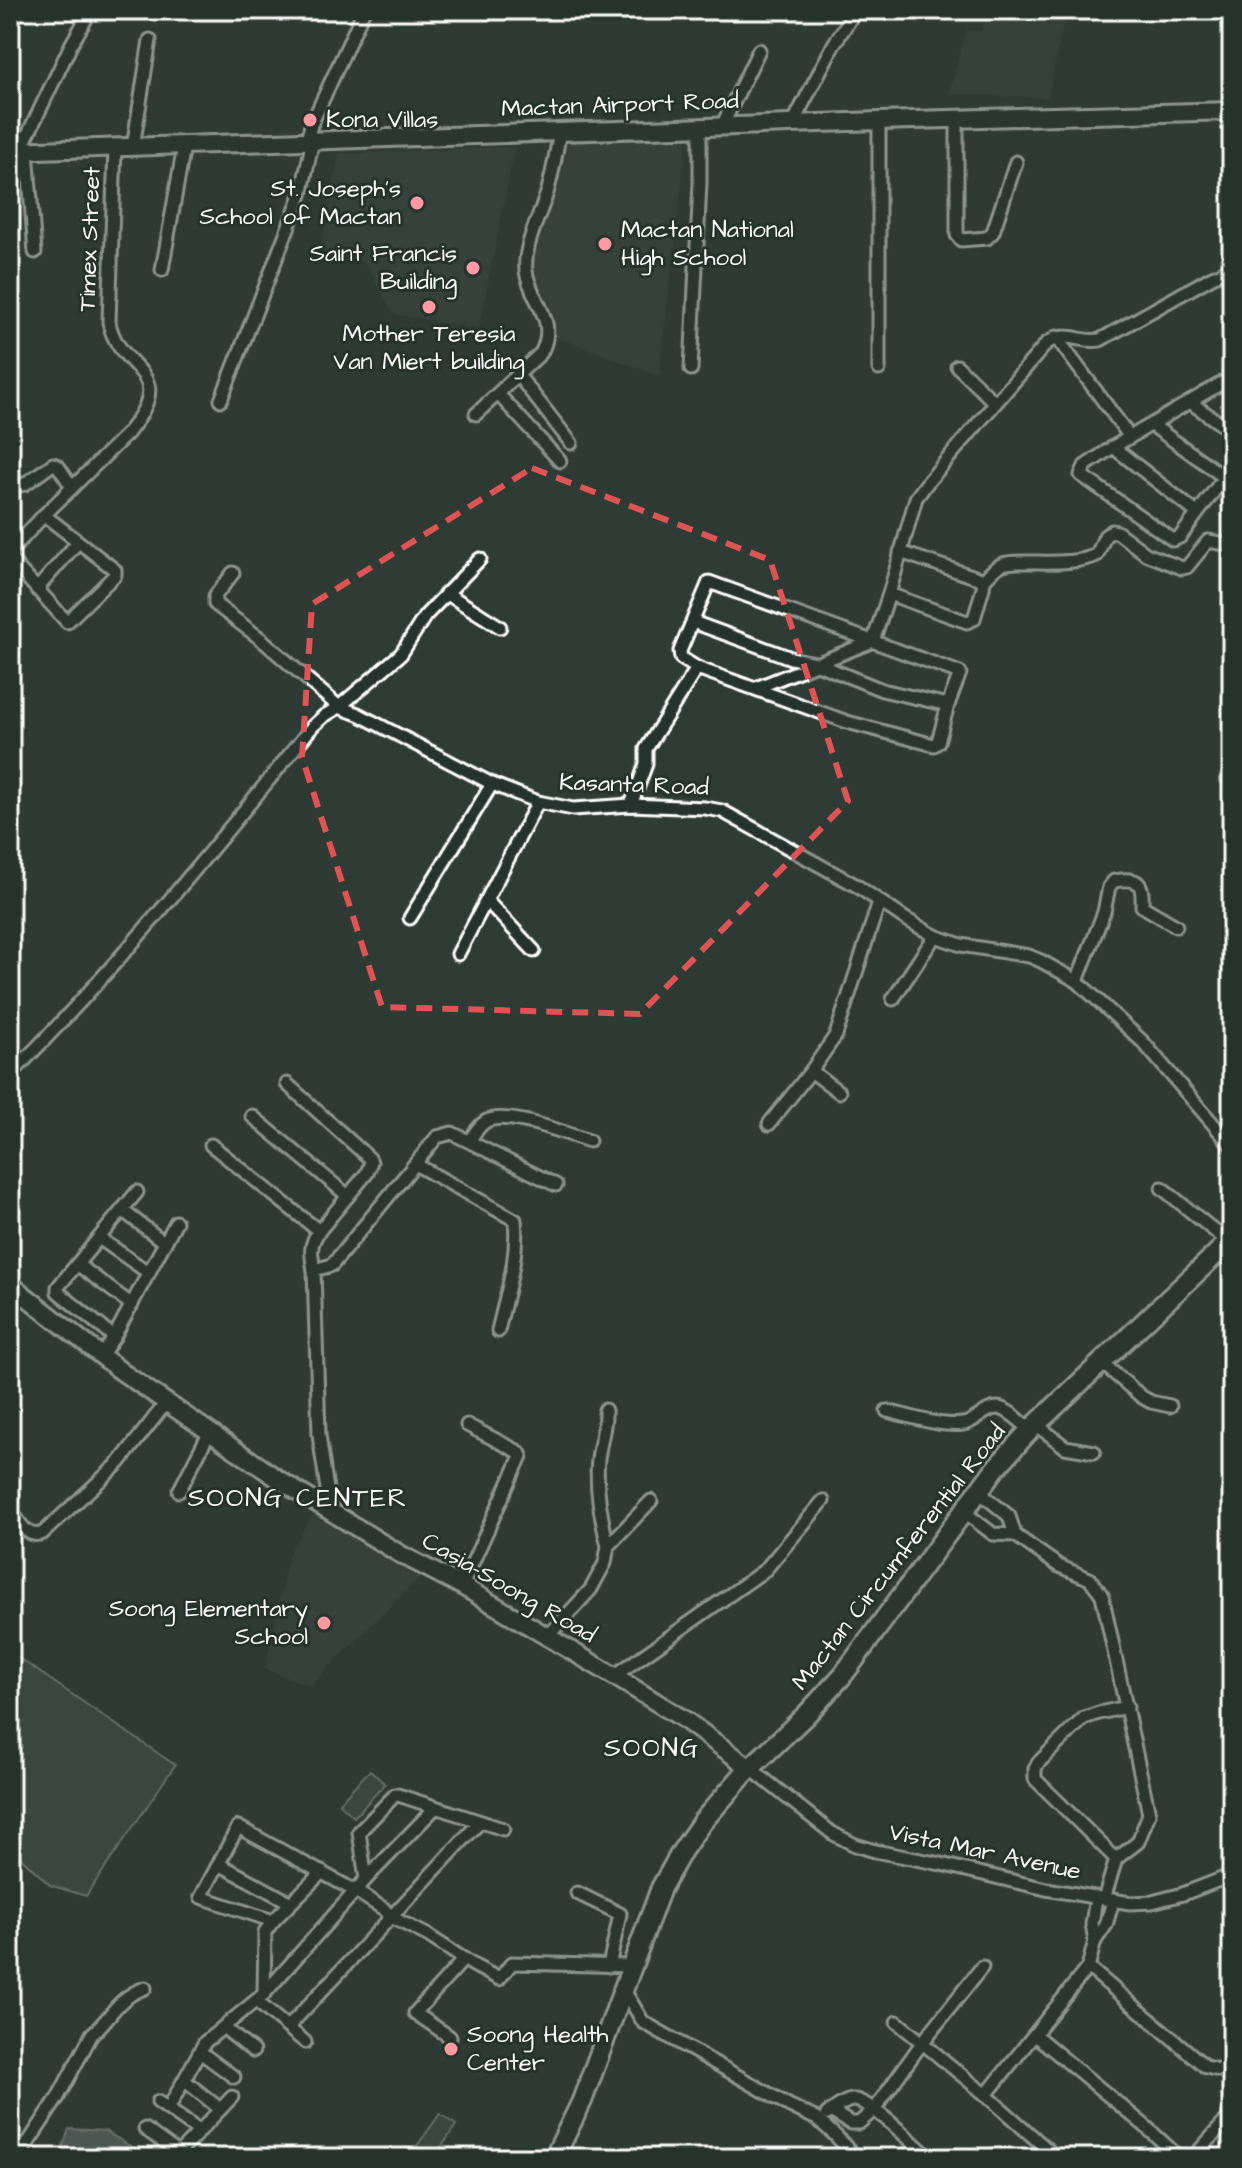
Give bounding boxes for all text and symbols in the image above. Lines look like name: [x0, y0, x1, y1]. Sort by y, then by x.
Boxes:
street label: Mactan Airport Road: [501, 84, 739, 126]
place label: Kona Villas: [326, 103, 438, 137]
marker: Kona Villas: [301, 111, 319, 129]
street label: Timex Street: [70, 166, 110, 312]
place label: St. Joseph's School of Mactan: [200, 172, 401, 234]
marker: St. Joseph's School of Mactan: [408, 194, 426, 212]
place label: Mactan National High School: [621, 213, 794, 276]
marker: Mactan National High School: [596, 235, 614, 253]
place label: Saint Francis Building: [309, 237, 457, 300]
marker: Saint Francis Building: [464, 259, 482, 277]
marker: Mother Teresia Van Miert building: [420, 298, 438, 316]
place label: Mother Teresia Van Miert building: [333, 317, 525, 380]
street label: Kasanta Road: [559, 765, 709, 805]
street label: Mactan Circumferential Road: [784, 1416, 1014, 1698]
district label: SOONG CENTER: [188, 1480, 408, 1516]
street label: Casia-Soong Road: [415, 1524, 602, 1653]
place label: Soong Elementary School: [109, 1592, 308, 1654]
marker: Soong Elementary School: [315, 1614, 333, 1632]
district label: SOONG: [604, 1730, 700, 1766]
street label: Vista Mar Avenue: [886, 1815, 1084, 1889]
place label: Soong Health Center: [467, 2018, 609, 2080]
marker: Soong Health Center: [442, 2040, 460, 2058]

